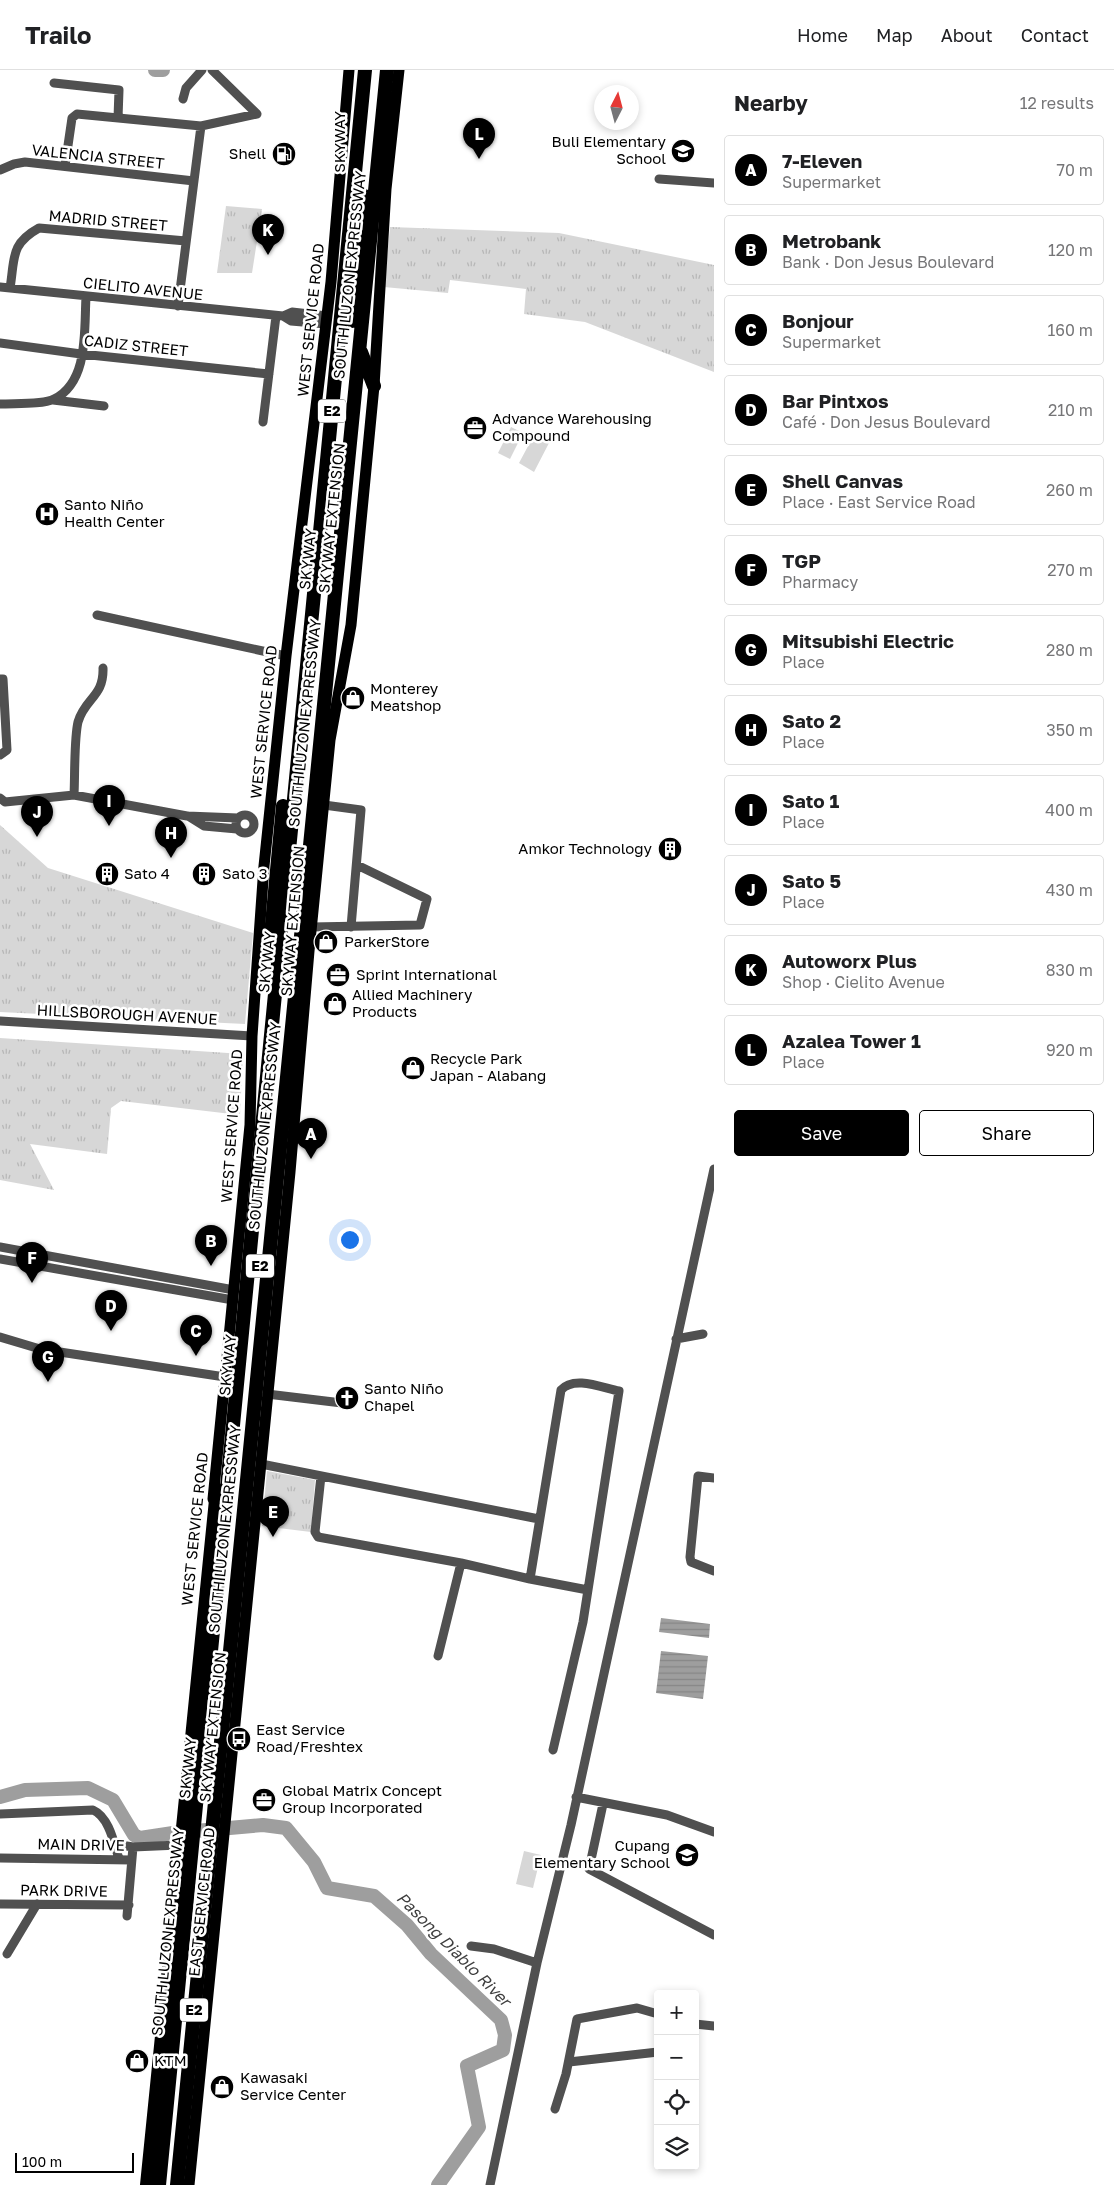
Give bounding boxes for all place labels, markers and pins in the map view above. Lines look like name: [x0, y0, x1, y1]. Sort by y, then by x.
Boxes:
pin: L: [463, 118, 495, 159]
place label: Buli Elementary School: [552, 132, 667, 167]
school or university icon: Buli Elementary School: [670, 138, 696, 164]
fuel station icon: Shell: [271, 141, 297, 167]
place label: Shell: [229, 144, 266, 162]
pin: K: [252, 214, 284, 255]
place label: Advance Warehousing Compound: [492, 409, 652, 444]
office icon: Advance Warehousing Compound: [462, 415, 488, 441]
place label: Santo Niño Health Center: [64, 495, 165, 530]
hospital icon: Santo Niño Health Center: [34, 501, 60, 527]
place label: Monterey Meatshop: [370, 679, 441, 714]
shop icon: Monterey Meatshop: [340, 685, 366, 711]
pin: I: [93, 785, 125, 826]
pin: J: [21, 796, 53, 837]
pin: H: [155, 817, 187, 858]
building icon: Amkor Technology: [657, 836, 683, 862]
place label: Amkor Technology: [518, 839, 653, 857]
building icon: Sato 4: [94, 861, 120, 887]
building icon: Sato 3: [191, 861, 217, 887]
place label: Sato 4: [124, 864, 170, 882]
place label: Sato 3: [222, 864, 267, 882]
shop icon: ParkerStore: [313, 929, 339, 955]
place label: ParkerStore: [344, 932, 430, 950]
office icon: Sprint International: [325, 962, 351, 988]
place label: Sprint International: [356, 965, 497, 983]
place label: Allied Machinery Products: [352, 985, 473, 1020]
shop icon: Allied Machinery Products: [322, 991, 348, 1017]
place label: Recycle Park Japan - Alabang: [430, 1049, 546, 1084]
shop icon: Recycle Park Japan - Alabang: [400, 1055, 426, 1081]
pin: A: [295, 1118, 327, 1159]
pin: B: [195, 1225, 227, 1266]
pin: F: [16, 1242, 48, 1283]
pin: D: [95, 1290, 127, 1331]
pin: C: [180, 1315, 212, 1356]
pin: G: [32, 1341, 64, 1382]
place label: Santo Niño Chapel: [364, 1379, 444, 1414]
church icon: Santo Niño Chapel: [334, 1385, 360, 1411]
pin: E: [257, 1496, 289, 1537]
place label: East Service Road/Freshtex: [256, 1720, 363, 1755]
bus stop icon: East Service Road/Freshtex: [226, 1726, 252, 1752]
place label: Global Matrix Concept Group Incorporated: [282, 1781, 442, 1816]
office icon: Global Matrix Concept Group Incorporated: [251, 1787, 277, 1813]
place label: Cupang Elementary School: [534, 1836, 670, 1871]
school or university icon: Cupang Elementary School: [674, 1842, 700, 1868]
shop icon: KTM: [124, 2048, 150, 2074]
place label: KTM: [154, 2051, 187, 2069]
place label: Kawasaki Service Center: [240, 2068, 346, 2103]
shop icon: Kawasaki Service Center: [209, 2074, 235, 2100]

